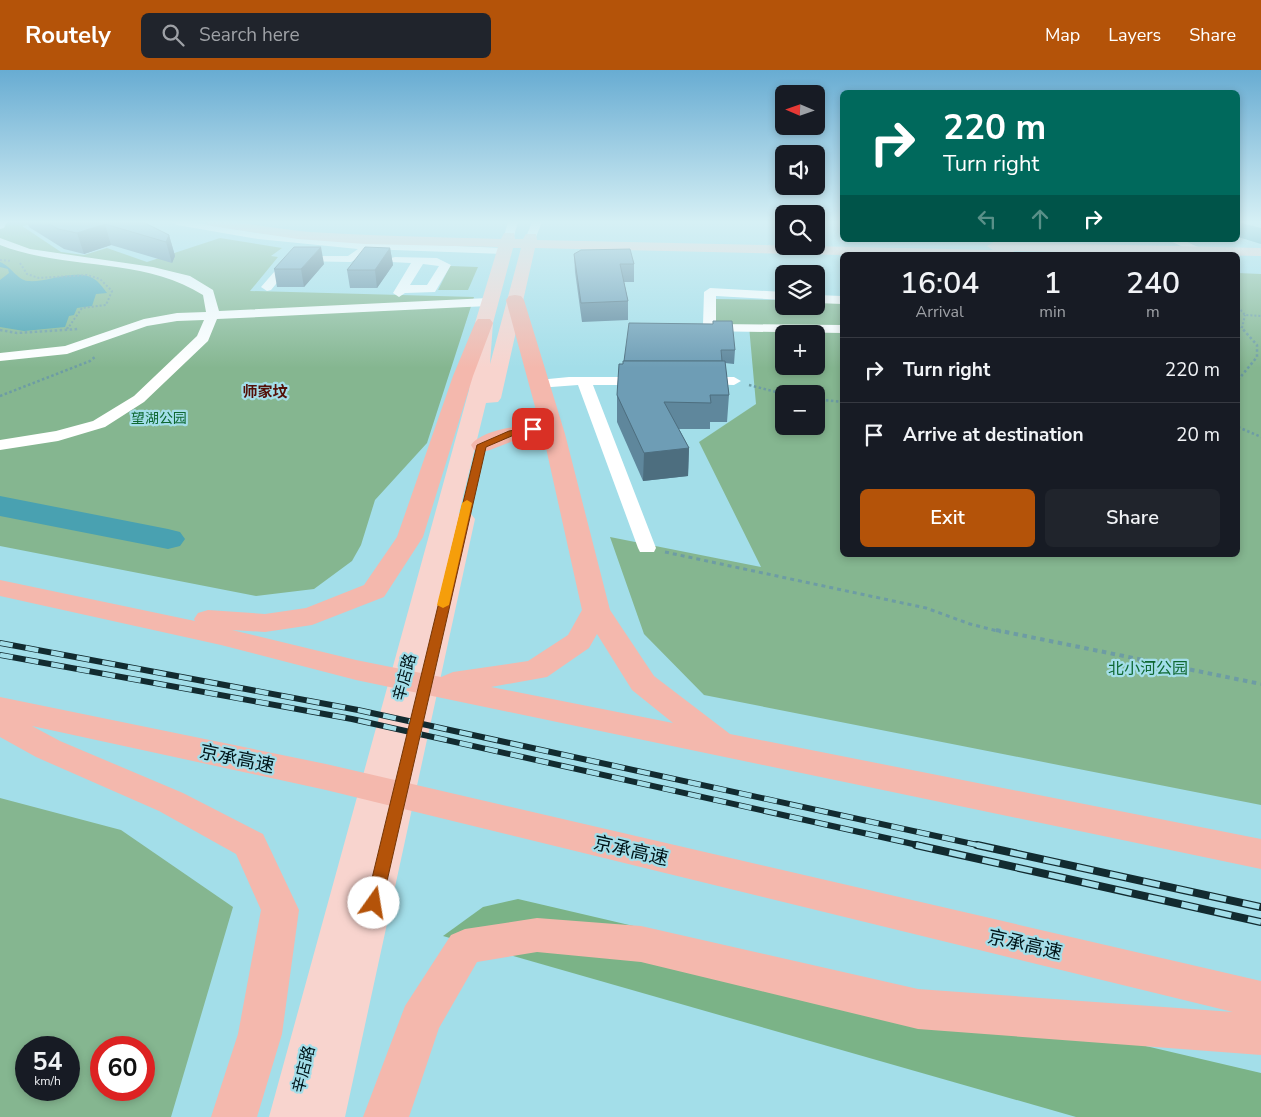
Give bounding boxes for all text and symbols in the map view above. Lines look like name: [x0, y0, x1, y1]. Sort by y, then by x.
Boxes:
search box: [141, 13, 491, 58]
text: Routely: [25, 19, 111, 51]
icon: search: [159, 21, 187, 49]
text: Search here: [199, 22, 300, 48]
text: Map: [1045, 23, 1080, 47]
text: Layers: [1108, 23, 1161, 47]
text: Share: [1189, 23, 1236, 47]
north arrow: [775, 85, 825, 135]
map controls: [775, 85, 825, 435]
text: 220 m: [943, 104, 1046, 151]
icon: right: [860, 110, 925, 175]
button: sound: [775, 145, 825, 195]
text: Turn right: [943, 149, 1039, 179]
button: search: [775, 205, 825, 255]
icon: left: [973, 205, 1001, 233]
icon: ahead: [1026, 205, 1054, 233]
icon: right: [1079, 205, 1107, 233]
text: 16:04: [900, 263, 979, 304]
text: 1: [1044, 263, 1062, 304]
text: 240: [1126, 263, 1180, 304]
button: layers: [775, 265, 825, 315]
text: Arrival: [916, 301, 964, 323]
text: min: [1039, 301, 1066, 323]
text: m: [1146, 301, 1160, 323]
button: +: [775, 325, 825, 375]
icon: right: [860, 356, 888, 384]
text: Turn right: [903, 357, 990, 383]
text: 220 m: [1165, 357, 1220, 383]
district label: 师家坟: [242, 382, 288, 402]
button: −: [775, 385, 825, 435]
pin: [512, 408, 554, 450]
park label: 望湖公园: [131, 409, 187, 428]
icon: arrive: [519, 415, 547, 443]
icon: arrive: [860, 421, 888, 449]
text: Arrive at destination: [903, 422, 1084, 448]
text: 20 m: [1176, 422, 1220, 448]
button: Exit: [860, 489, 1035, 547]
button: Share: [1045, 489, 1220, 547]
street label: 辛店路: [388, 651, 422, 703]
park label: 北小河公园: [1108, 658, 1188, 680]
street label: 京承高速: [197, 738, 277, 780]
street label: 京承高速: [591, 830, 671, 872]
position arrow: [347, 876, 399, 928]
street label: 京承高速: [985, 924, 1065, 966]
speed limit sign: 60: [90, 1036, 155, 1101]
street label: 辛店路: [287, 1043, 320, 1095]
text: 54: [32, 1045, 63, 1079]
text: km/h: [34, 1073, 61, 1089]

